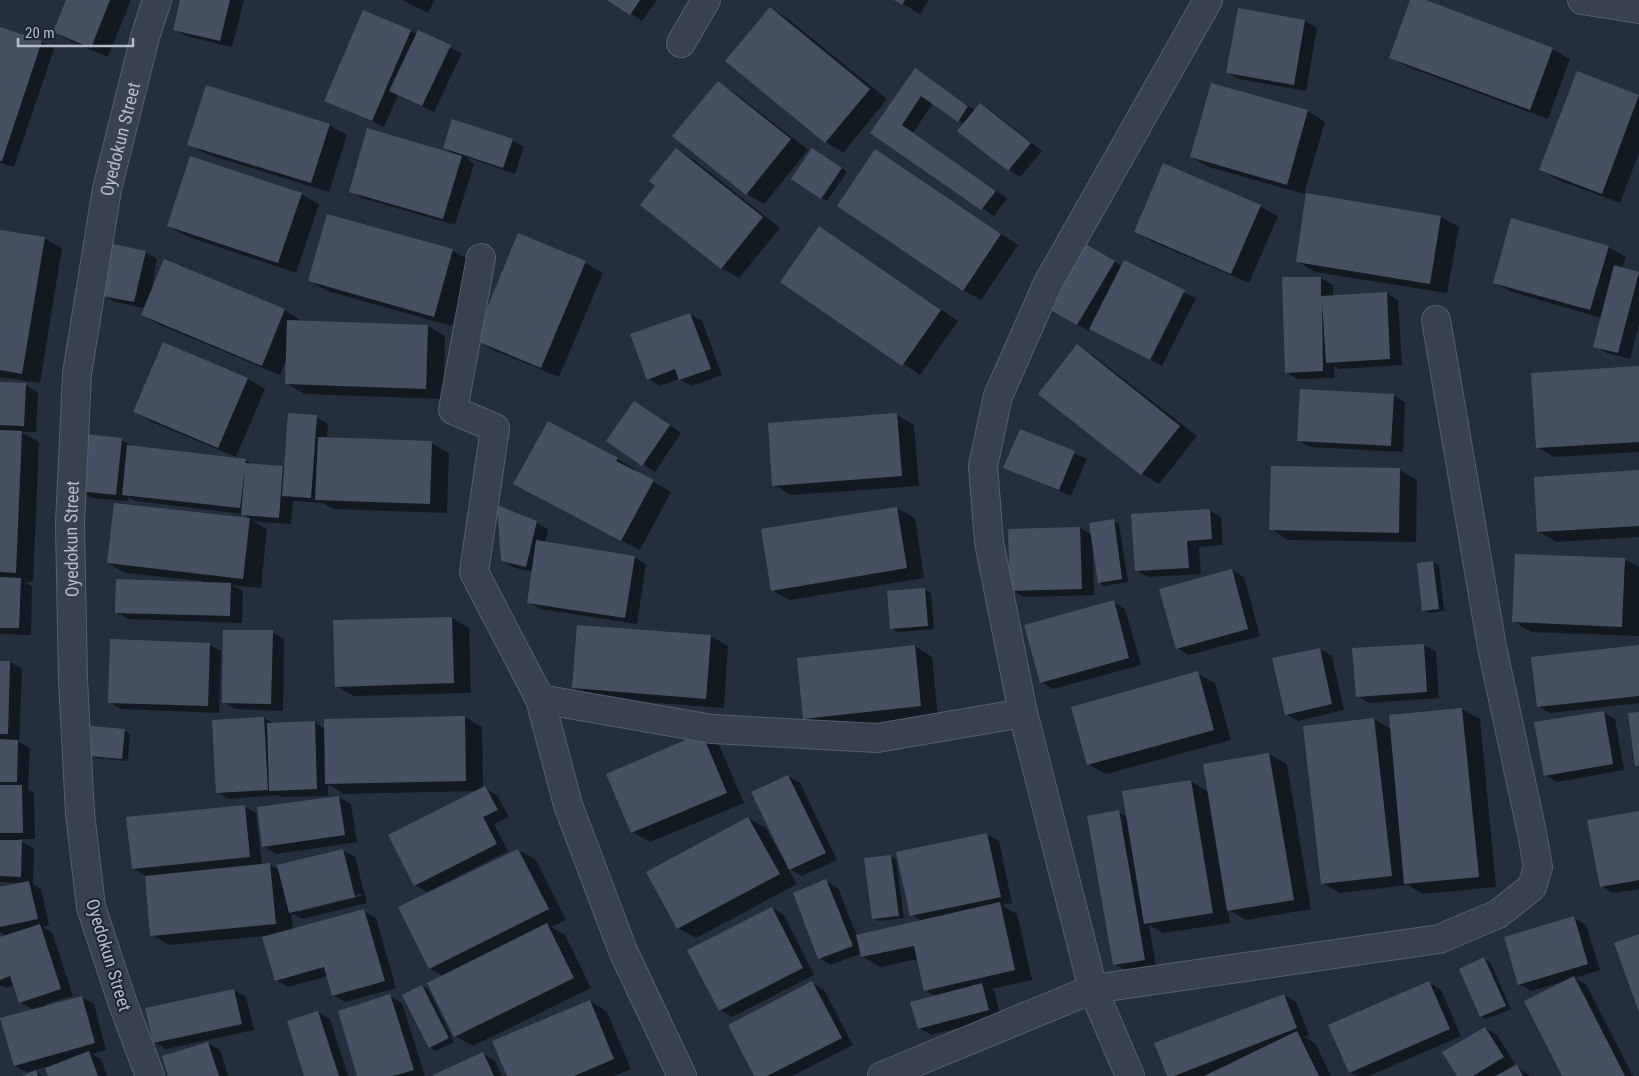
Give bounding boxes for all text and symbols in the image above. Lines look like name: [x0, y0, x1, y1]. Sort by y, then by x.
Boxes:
scale bar: [18, 15, 132, 47]
text: 20 m: [25, 24, 55, 42]
street label: Oyedokun Street: [96, 80, 144, 197]
street label: Oyedokun Street: [59, 480, 83, 597]
street label: Oyedokun Street: [82, 896, 136, 1014]

